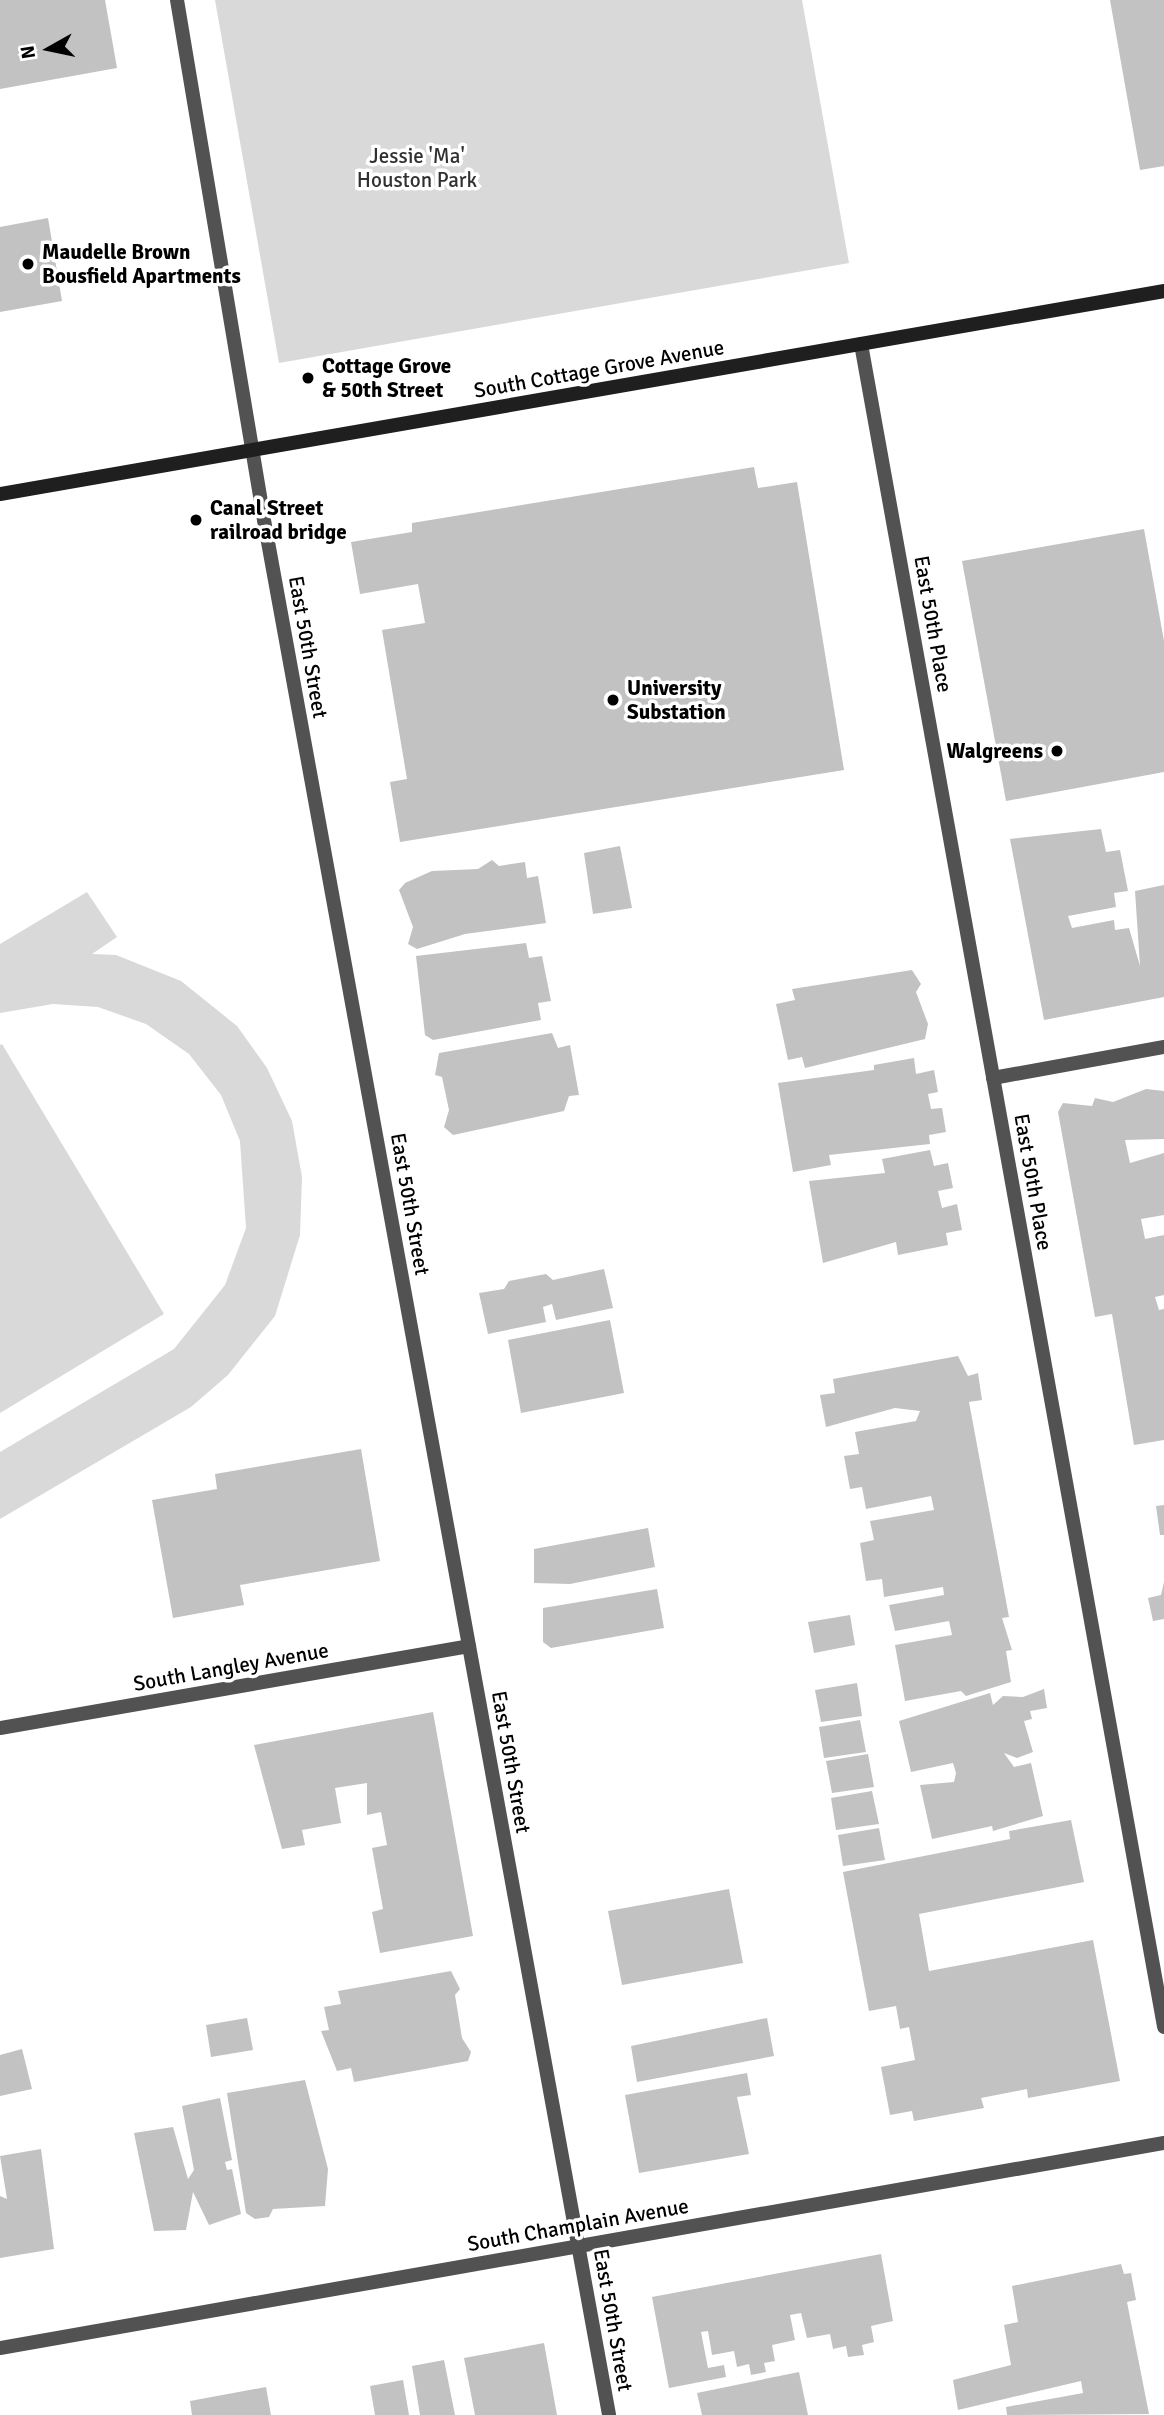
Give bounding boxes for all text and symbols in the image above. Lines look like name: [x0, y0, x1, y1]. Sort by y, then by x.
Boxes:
north arrow: [14, 14, 84, 84]
text: N: [15, 44, 41, 61]
park label: Jessie 'Ma' Houston Park: [357, 143, 477, 193]
place label: Maudelle Brown Bousfield Apartments: [42, 239, 241, 289]
marker: Maudelle Brown Bousfield Apartments: [20, 256, 36, 272]
street label: South Cottage Grove Avenue: [472, 335, 726, 403]
place label: Cottage Grove & 50th Street: [322, 353, 451, 403]
marker: Cottage Grove & 50th Street: [300, 370, 316, 386]
place label: Canal Street railroad bridge: [210, 495, 347, 545]
marker: Canal Street railroad bridge: [188, 512, 204, 528]
street label: East 50th Place: [909, 554, 957, 694]
street label: East 50th Street: [283, 574, 333, 720]
place label: University Substation: [627, 675, 726, 725]
marker: University Substation: [605, 692, 621, 708]
place label: Walgreens: [947, 738, 1043, 764]
marker: Walgreens: [1049, 743, 1065, 759]
street label: East 50th Place: [1009, 1112, 1057, 1252]
street label: East 50th Street: [385, 1131, 435, 1277]
street label: South Langley Avenue: [131, 1637, 331, 1697]
street label: East 50th Street: [486, 1689, 536, 1835]
street label: South Champlain Avenue: [465, 2193, 691, 2257]
street label: East 50th Street: [588, 2247, 638, 2393]

